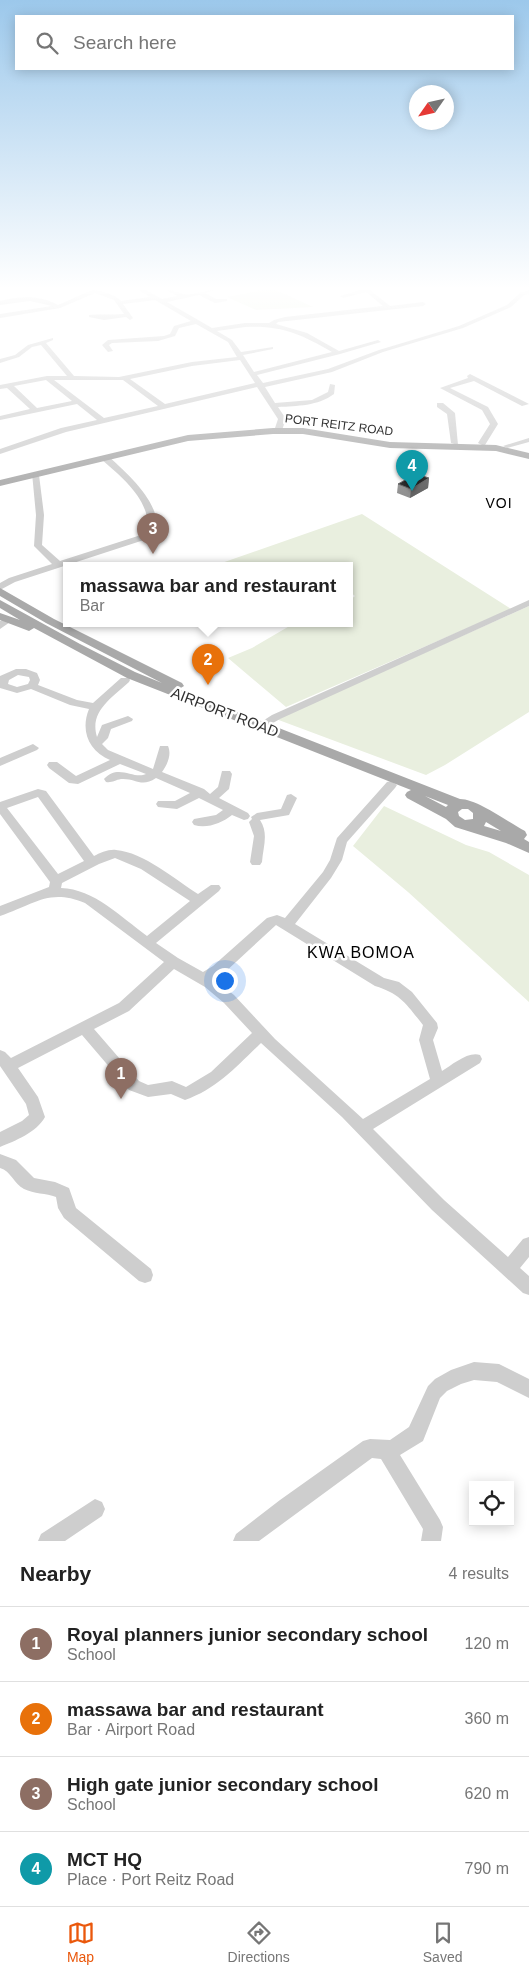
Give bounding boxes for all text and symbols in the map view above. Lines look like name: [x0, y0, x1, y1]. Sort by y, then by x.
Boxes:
search box: [15, 15, 514, 70]
icon: search: [33, 29, 61, 57]
text: Search here: [73, 32, 177, 53]
north arrow: [409, 85, 454, 130]
street label: PORT REITZ ROAD: [284, 411, 394, 439]
pin: 4: [396, 450, 428, 491]
district label: VOI: [485, 495, 513, 511]
pin: 3: [137, 513, 169, 554]
popup: [63, 562, 353, 627]
text: massawa bar and restaurant: [80, 575, 336, 596]
text: Bar: [80, 597, 105, 614]
pin: 2: [192, 644, 224, 685]
street label: AIRPORT ROAD: [169, 684, 281, 740]
district label: KWA BOMOA: [307, 944, 415, 961]
your location: [212, 968, 238, 994]
pin: 1: [105, 1058, 137, 1099]
map controls: [469, 1481, 514, 1526]
button: locate: [469, 1481, 514, 1526]
text: Nearby: [20, 1562, 91, 1585]
text: 4 results: [449, 1565, 509, 1582]
text: Royal planners junior secondary school: [67, 1624, 428, 1645]
text: 1: [32, 1635, 40, 1652]
text: 120 m: [465, 1635, 509, 1652]
text: School: [67, 1646, 116, 1663]
text: massawa bar and restaurant: [67, 1699, 324, 1720]
text: 2: [32, 1710, 40, 1727]
text: 360 m: [465, 1710, 509, 1727]
text: Bar · Airport Road: [67, 1721, 195, 1738]
text: High gate junior secondary school: [67, 1774, 378, 1795]
text: 3: [32, 1785, 40, 1802]
text: 620 m: [465, 1785, 509, 1802]
text: School: [67, 1796, 116, 1813]
text: MCT HQ: [67, 1849, 142, 1870]
text: 4: [32, 1860, 40, 1877]
text: 790 m: [465, 1860, 509, 1877]
text: Place · Port Reitz Road: [67, 1871, 234, 1888]
tab: Map: [67, 1919, 95, 1965]
tab: Directions: [228, 1919, 290, 1965]
tab: Saved: [423, 1919, 462, 1965]

